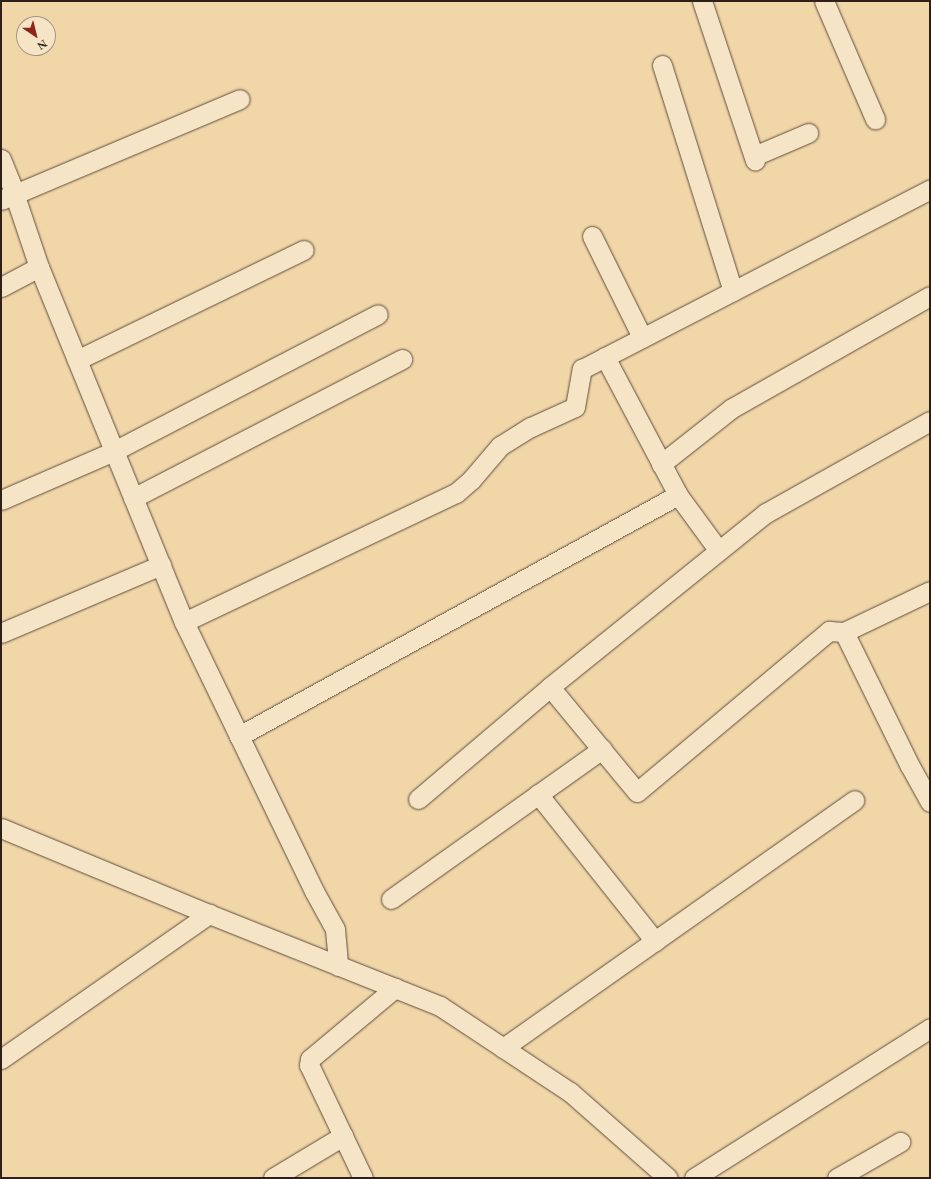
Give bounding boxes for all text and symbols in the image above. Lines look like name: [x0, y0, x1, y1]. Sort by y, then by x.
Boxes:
north arrow: [16, 16, 56, 56]
text: N: [35, 37, 50, 53]

